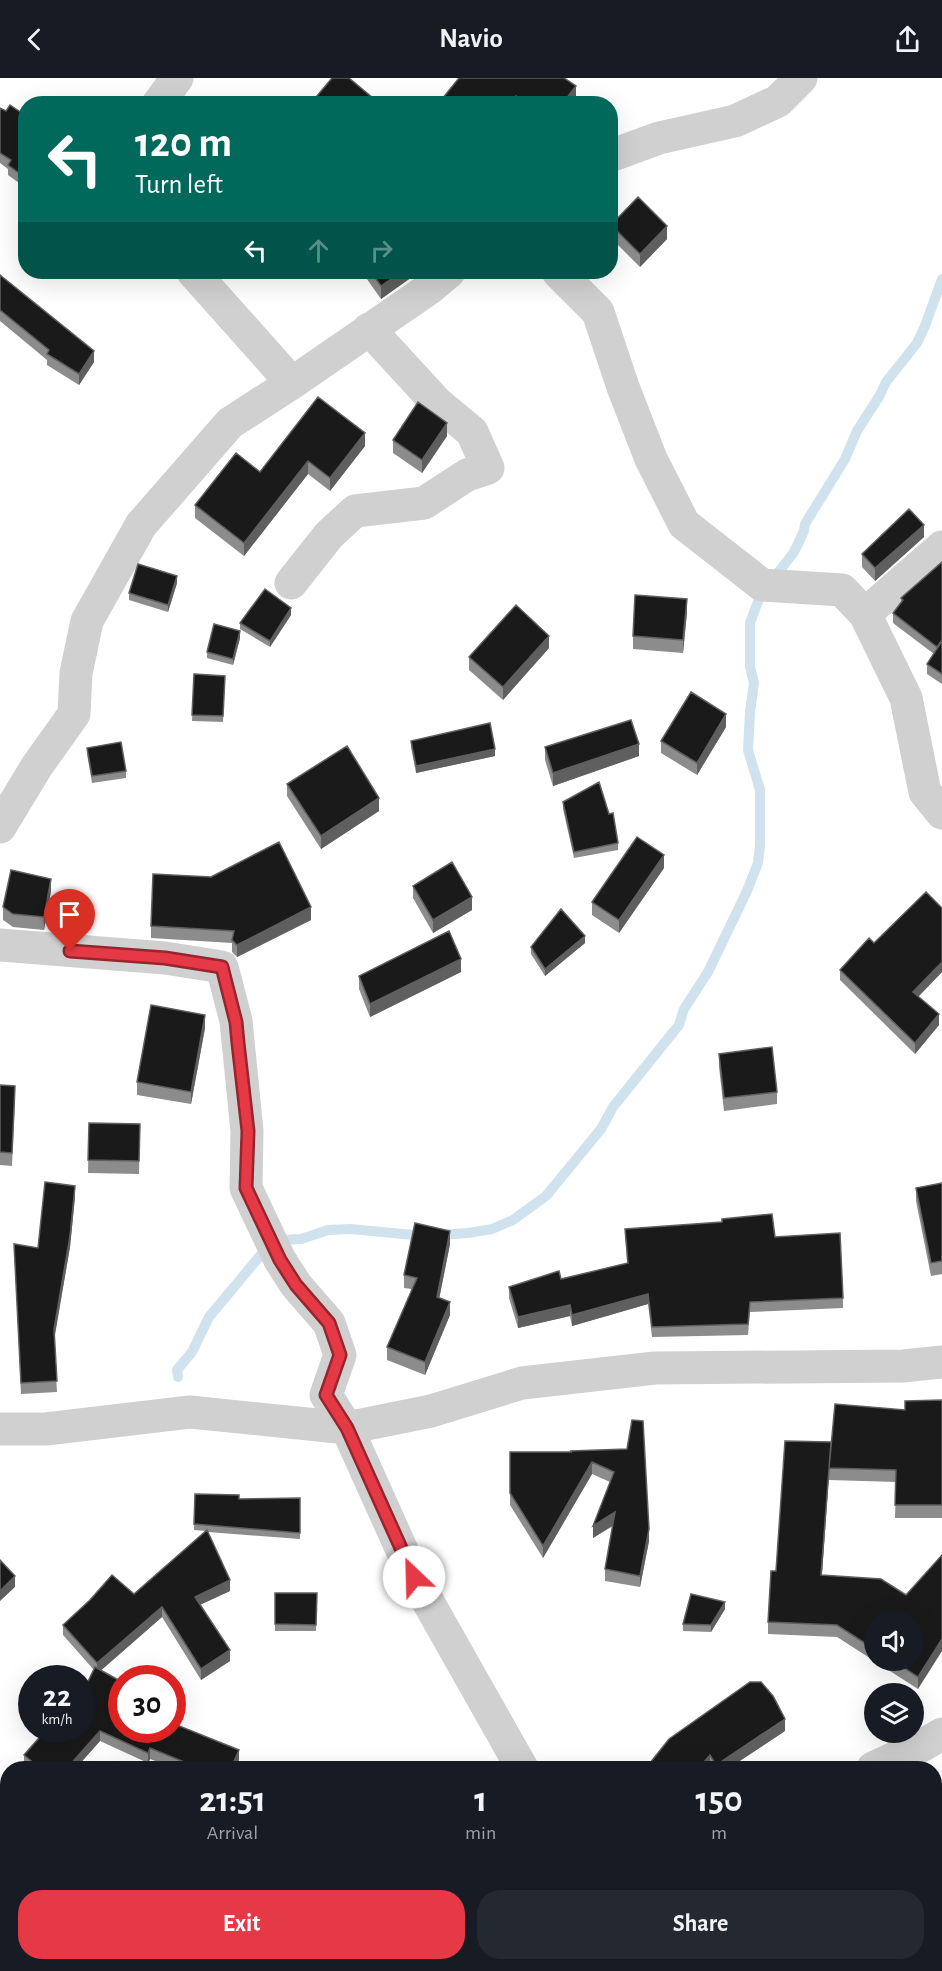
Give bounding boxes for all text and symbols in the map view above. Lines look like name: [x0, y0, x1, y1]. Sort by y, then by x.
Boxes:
icon: back: [18, 23, 51, 56]
icon: share: [891, 23, 924, 56]
text: Navio: [439, 25, 503, 52]
icon: left: [36, 120, 114, 198]
text: 120 m: [135, 122, 232, 164]
text: Turn left: [135, 171, 223, 198]
icon: left: [239, 234, 272, 267]
icon: ahead: [302, 234, 335, 267]
icon: right: [365, 234, 398, 267]
pin: [44, 889, 95, 951]
icon: arrive: [53, 898, 86, 931]
position arrow: [382, 1545, 446, 1609]
map controls: [864, 1611, 924, 1743]
button: sound: [864, 1611, 924, 1671]
speed limit sign: 30: [108, 1665, 186, 1743]
text: 22: [43, 1682, 71, 1712]
button: layers: [864, 1683, 924, 1743]
text: km/h: [42, 1712, 72, 1727]
text: 21:51: [199, 1782, 266, 1818]
text: 1: [474, 1782, 487, 1818]
text: 150: [695, 1782, 743, 1818]
text: Arrival: [207, 1823, 258, 1843]
text: min: [465, 1823, 496, 1843]
text: m: [711, 1823, 727, 1843]
button: Exit: [18, 1890, 465, 1959]
button: Share: [477, 1890, 924, 1959]

